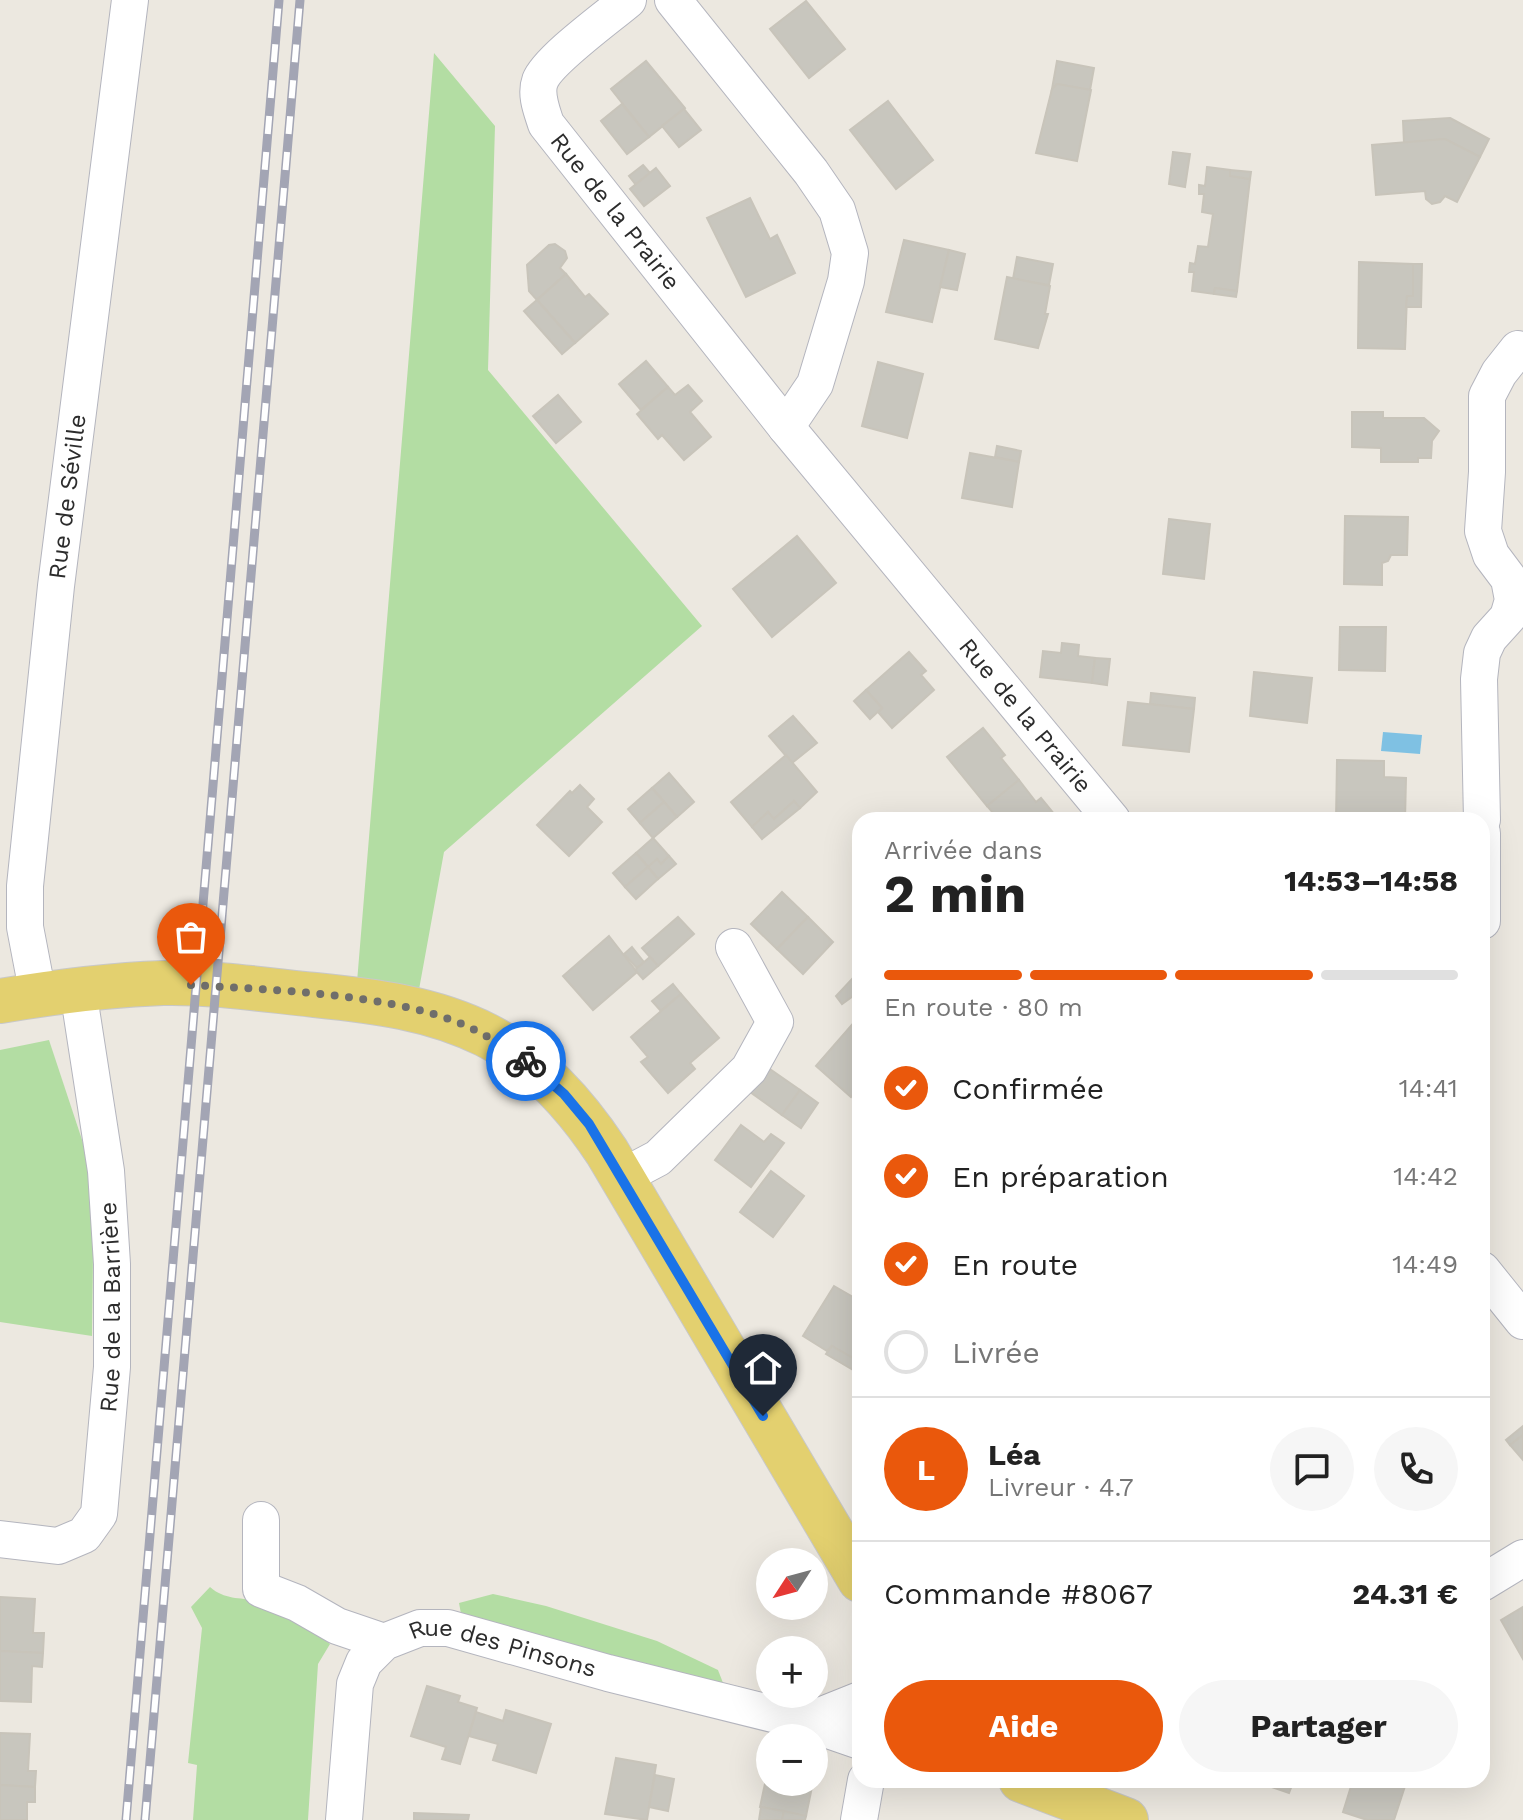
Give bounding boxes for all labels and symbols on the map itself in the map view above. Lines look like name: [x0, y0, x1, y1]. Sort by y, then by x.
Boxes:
street label: Rue de la Prairie: [545, 127, 686, 296]
street label: Rue de Séville: [43, 412, 92, 581]
street label: Rue de la Prairie: [953, 633, 1098, 799]
pin: [157, 903, 225, 985]
courier: [486, 1021, 566, 1101]
street label: Rue de la Barrière: [94, 1201, 126, 1413]
pin: [729, 1334, 797, 1416]
north arrow: [756, 1548, 828, 1620]
street label: Rue des Pinsons: [404, 1613, 599, 1683]

